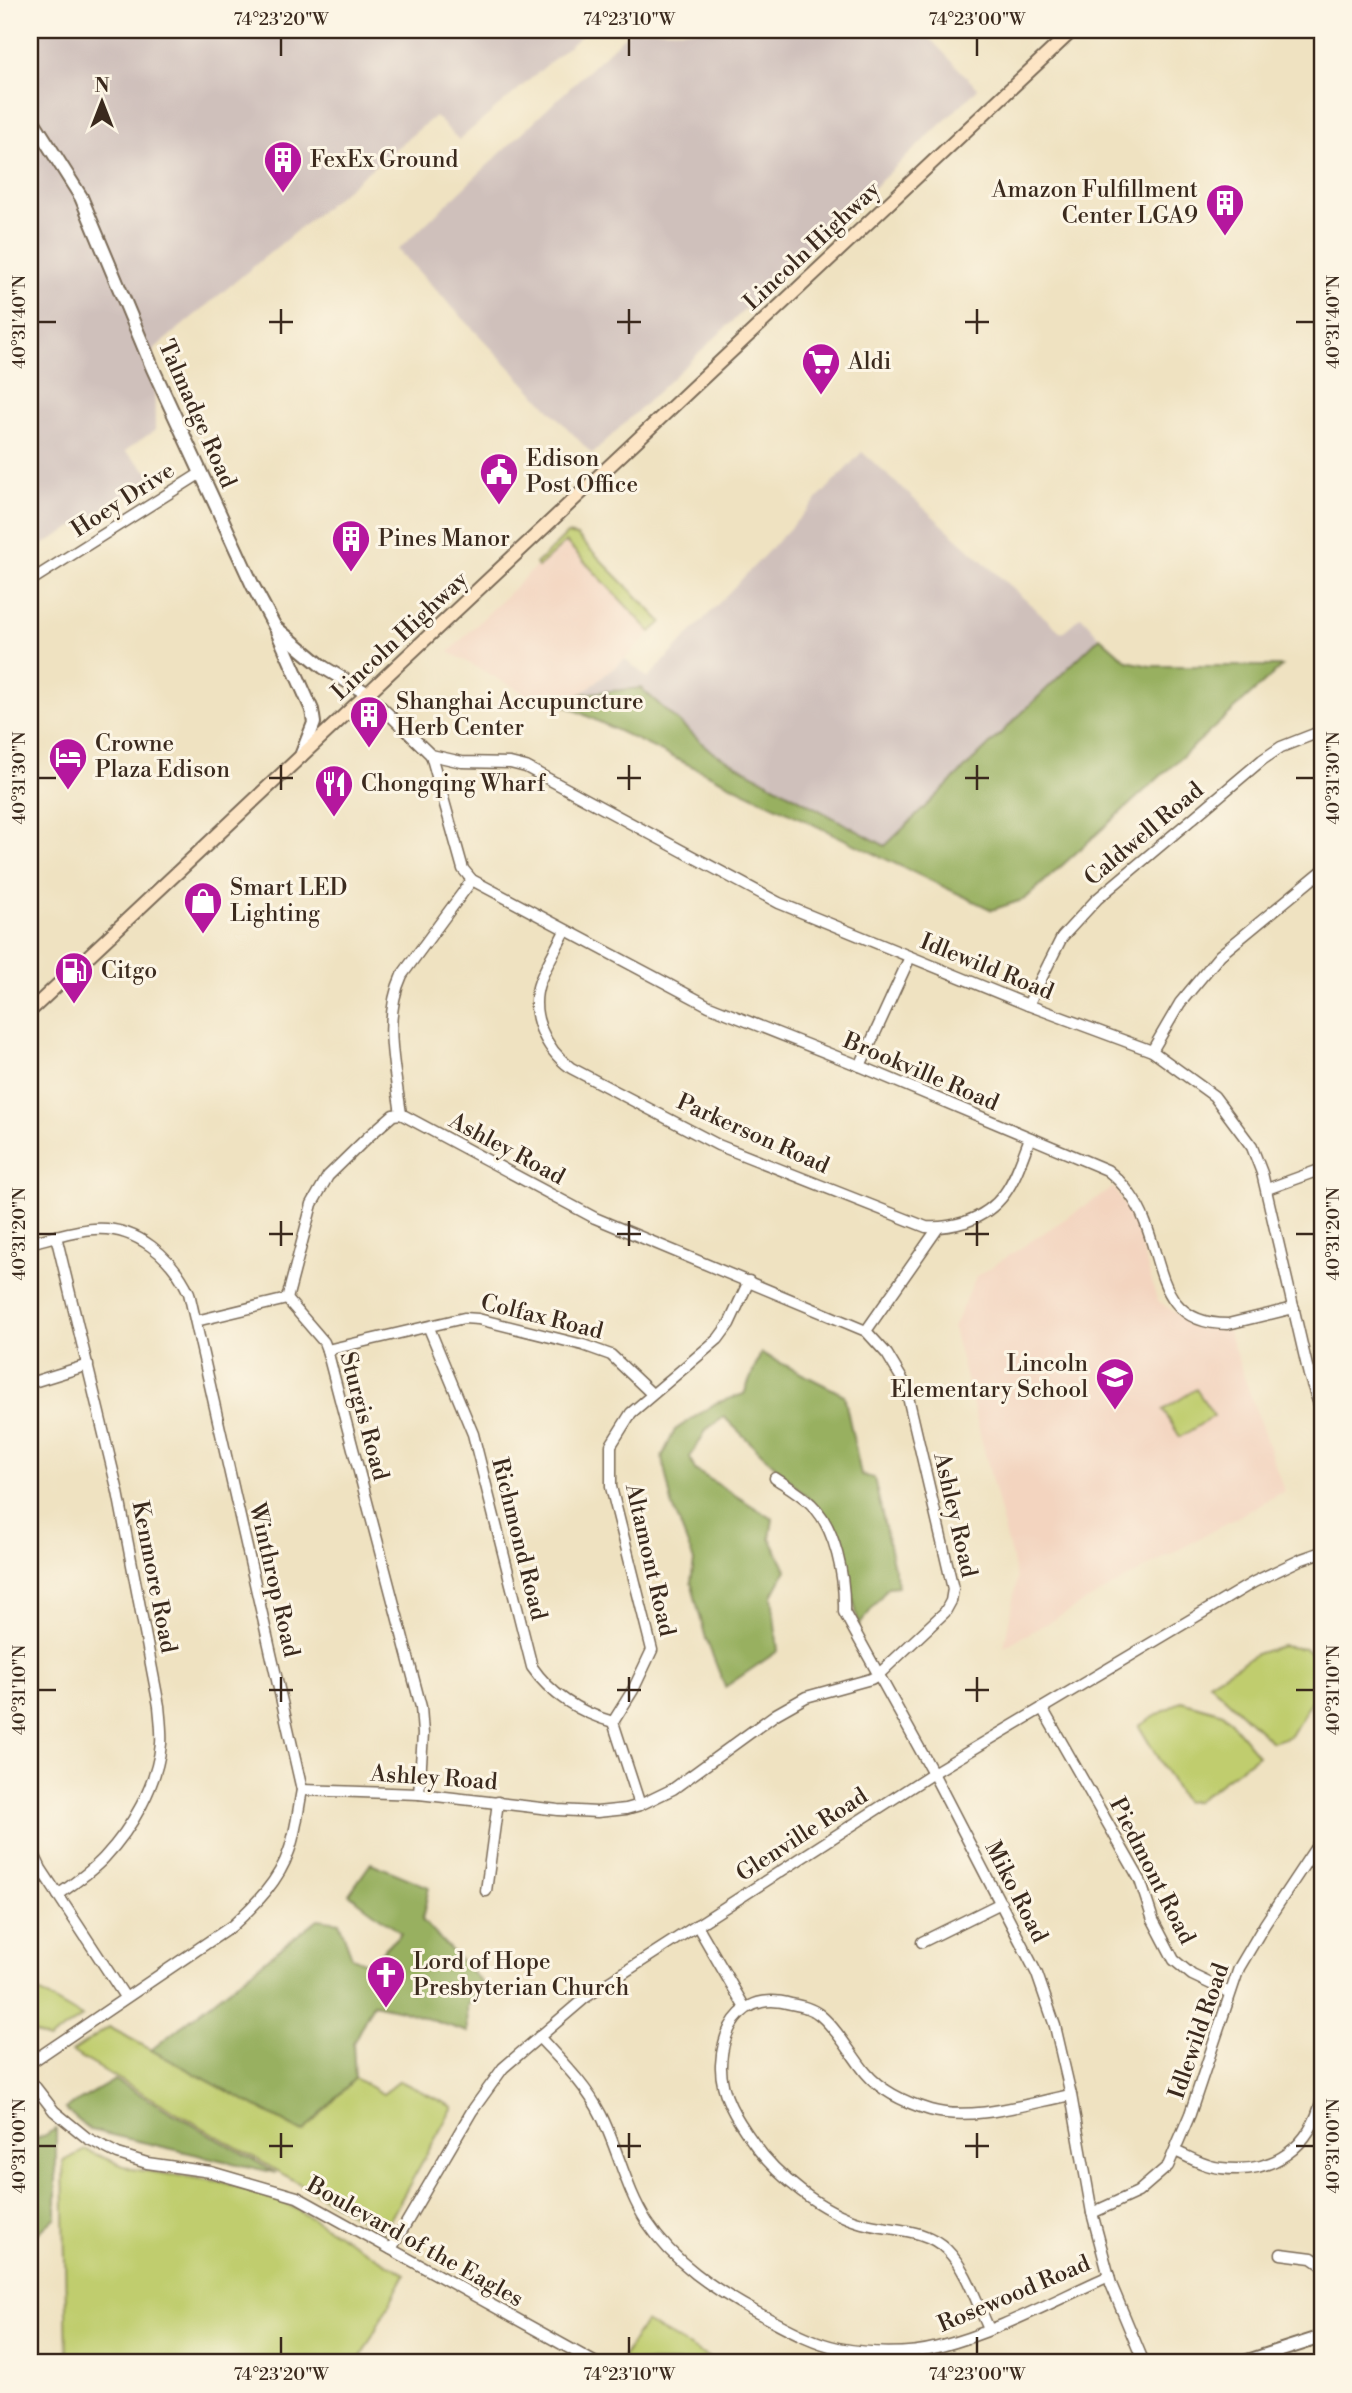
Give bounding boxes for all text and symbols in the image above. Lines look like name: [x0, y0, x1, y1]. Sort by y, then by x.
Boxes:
text: 74°23'20"W: [233, 8, 329, 31]
text: 74°23'10"W: [583, 8, 676, 31]
text: 74°23'00"W: [929, 8, 1026, 31]
north arrow: [66, 66, 136, 136]
text: N: [94, 74, 110, 98]
building icon: FexEx Ground: [262, 139, 304, 194]
place label: FexEx Ground: [310, 146, 458, 174]
street label: Lincoln Highway: [738, 175, 887, 316]
place label: Amazon Fulfillment Center LGA9: [991, 176, 1198, 230]
building icon: Amazon Fulfillment Center LGA9: [1204, 182, 1246, 237]
text: 40°31'40"N: [8, 275, 31, 369]
text: 40°31'40"N: [1322, 275, 1345, 369]
street label: Talmadge Road: [152, 335, 242, 493]
supermarket icon: Aldi: [800, 341, 842, 396]
place label: Aldi: [847, 348, 891, 376]
place label: Edison Post Office: [526, 445, 638, 499]
public building icon: Edison Post Office: [478, 451, 520, 506]
street label: Hoey Drive: [66, 456, 180, 544]
building icon: Pines Manor: [330, 518, 372, 573]
place label: Pines Manor: [378, 525, 510, 553]
street label: Lincoln Highway: [326, 565, 475, 706]
place label: Shanghai Accupuncture Herb Center: [396, 688, 644, 742]
building icon: Shanghai Accupuncture Herb Center: [348, 694, 390, 749]
place label: Crowne Plaza Edison: [95, 730, 230, 784]
text: 40°31'30"N: [8, 731, 31, 824]
text: 40°31'30"N: [1322, 731, 1345, 824]
hotel icon: Crowne Plaza Edison: [47, 736, 89, 791]
restaurant icon: Chongqing Wharf: [313, 763, 355, 818]
place label: Chongqing Wharf: [361, 770, 547, 798]
street label: Caldwell Road: [1079, 776, 1209, 892]
place label: Smart LED Lighting: [230, 874, 347, 928]
shop icon: Smart LED Lighting: [182, 880, 224, 935]
street label: Idlewild Road: [916, 928, 1058, 1006]
fuel station icon: Citgo: [53, 950, 95, 1005]
place label: Citgo: [101, 957, 157, 985]
street label: Brookville Road: [838, 1026, 1003, 1117]
street label: Parkerson Road: [672, 1088, 834, 1180]
street label: Ashley Road: [443, 1106, 570, 1191]
text: 40°31'20"N: [8, 1187, 31, 1281]
text: 40°31'20"N: [1322, 1187, 1345, 1281]
street label: Colfax Road: [478, 1288, 606, 1346]
street label: Sturgis Road: [333, 1349, 395, 1483]
place label: Lincoln Elementary School: [890, 1350, 1088, 1404]
school or university icon: Lincoln Elementary School: [1094, 1356, 1136, 1411]
street label: Ashley Road: [927, 1449, 983, 1580]
street label: Richmond Road: [485, 1455, 553, 1623]
street label: Altamont Road: [619, 1480, 681, 1639]
street label: Kenmore Road: [126, 1498, 182, 1656]
street label: Winthrop Road: [242, 1499, 305, 1660]
text: 40°31'10"N: [8, 1644, 31, 1735]
text: 40°31'10"N: [1322, 1644, 1345, 1735]
street label: Ashley Road: [369, 1760, 498, 1796]
street label: Glenville Road: [731, 1782, 873, 1888]
street label: Piedmont Road: [1103, 1793, 1201, 1949]
street label: Miko Road: [978, 1836, 1054, 1948]
place label: Lord of Hope Presbyterian Church: [413, 1948, 630, 2002]
church icon: Lord of Hope Presbyterian Church: [365, 1954, 407, 2009]
street label: Idlewild Road: [1163, 1960, 1235, 2102]
text: 40°31'00"N: [8, 2098, 31, 2193]
text: 40°31'00"N: [1322, 2098, 1345, 2193]
street label: Boulevard of the Eagles: [301, 2170, 528, 2313]
street label: Rosewood Road: [934, 2249, 1094, 2339]
text: 74°23'20"W: [233, 2363, 329, 2386]
text: 74°23'10"W: [583, 2363, 676, 2386]
text: 74°23'00"W: [929, 2363, 1026, 2386]

